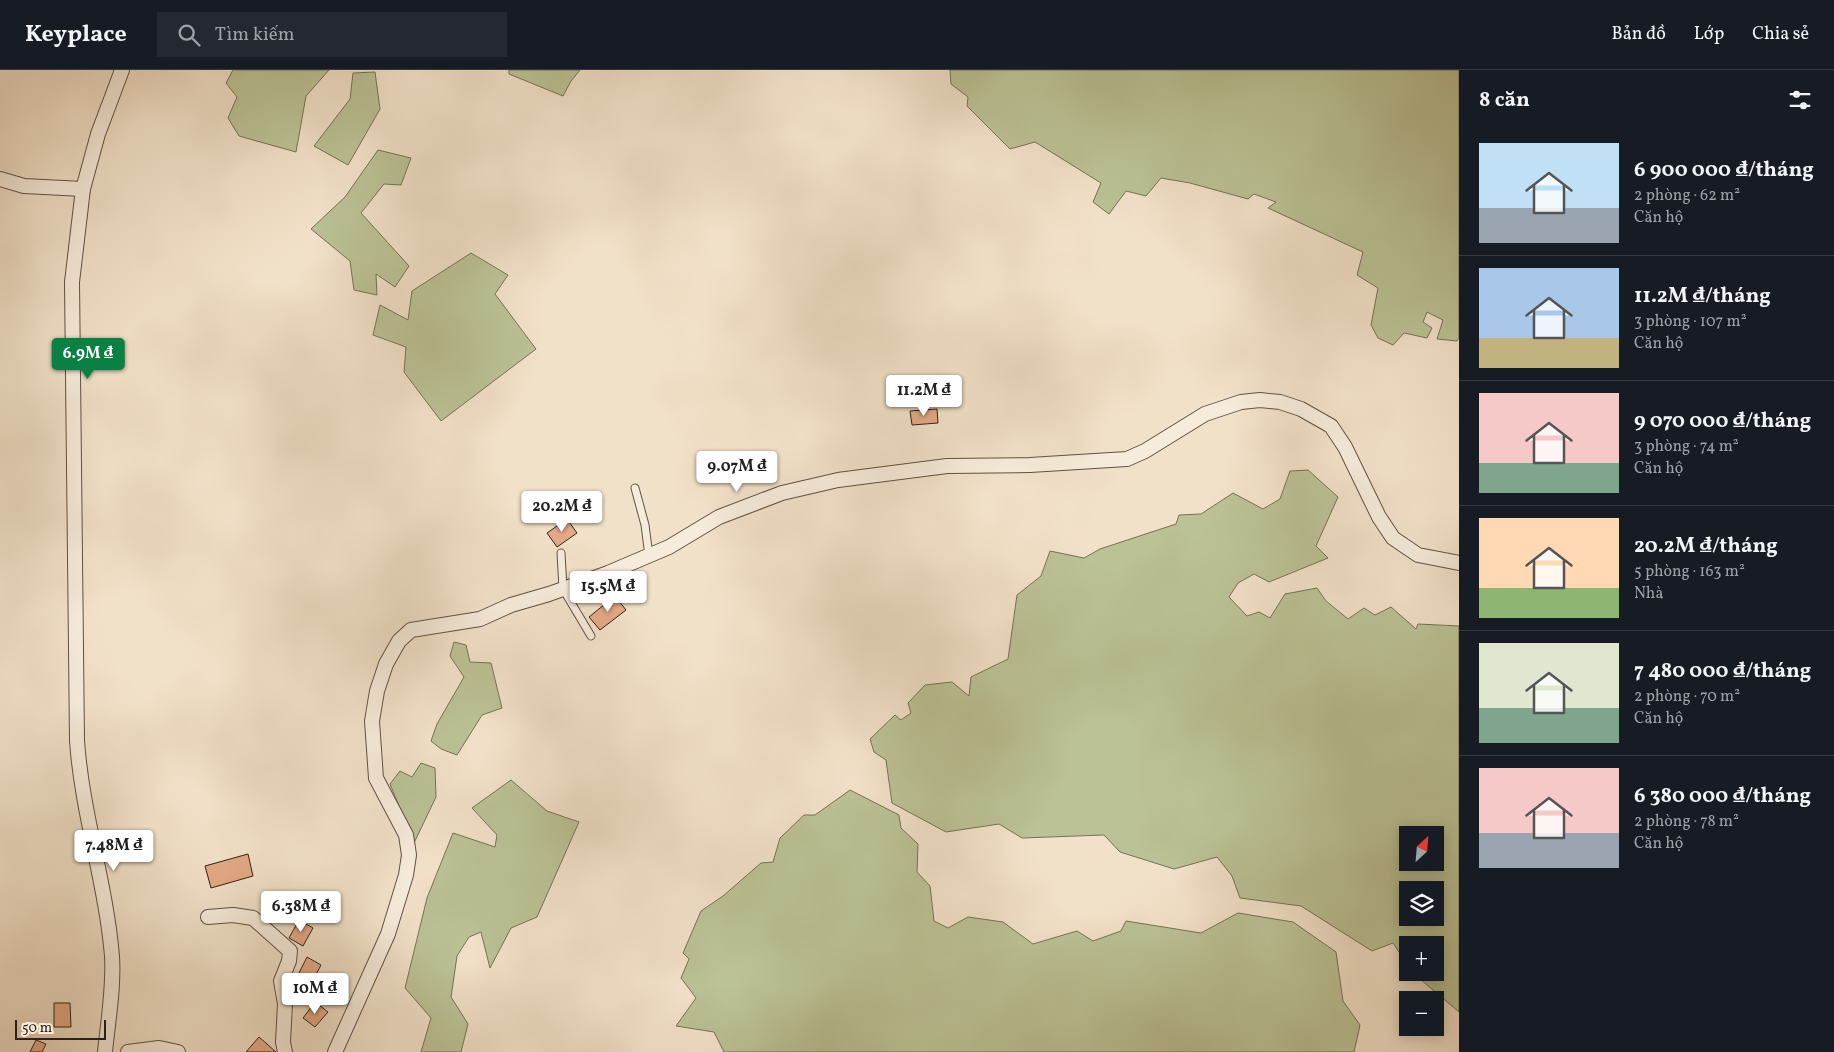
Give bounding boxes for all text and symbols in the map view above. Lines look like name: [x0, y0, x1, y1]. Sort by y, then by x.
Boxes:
search box: [157, 12, 507, 57]
text: Keyplace: [25, 18, 127, 52]
icon: search: [175, 21, 203, 49]
text: Tìm kiếm: [215, 22, 295, 48]
text: Bản đồ: [1612, 22, 1666, 47]
text: Lớp: [1694, 22, 1724, 47]
text: Chia sẻ: [1752, 22, 1809, 47]
text: 8 căn: [1479, 86, 1530, 115]
icon: filters: [1786, 86, 1814, 114]
text: 6 900 000 ₫/tháng: [1634, 156, 1814, 185]
icon: home: [1519, 163, 1579, 223]
text: 2 phòng · 62 m²: [1634, 185, 1740, 207]
text: Căn hộ: [1634, 207, 1683, 229]
text: 11.2M ₫/tháng: [1634, 282, 1771, 311]
icon: home: [1519, 288, 1579, 348]
text: 3 phòng · 107 m²: [1634, 311, 1747, 333]
text: Căn hộ: [1634, 333, 1683, 355]
pin: 6.9M ₫: [47, 338, 129, 380]
text: 6.9M ₫: [63, 343, 113, 365]
pin: 11.2M ₫: [878, 374, 970, 417]
text: 11.2M ₫: [897, 380, 951, 402]
text: 9 070 000 ₫/tháng: [1634, 407, 1811, 436]
icon: home: [1519, 413, 1579, 473]
text: 3 phòng · 74 m²: [1634, 436, 1739, 458]
pin: 9.07M ₫: [691, 450, 783, 493]
text: 9.07M ₫: [707, 456, 767, 478]
text: Căn hộ: [1634, 458, 1683, 480]
pin: 20.2M ₫: [516, 490, 608, 533]
text: 20.2M ₫: [532, 496, 592, 518]
text: 20.2M ₫/tháng: [1634, 532, 1778, 561]
icon: home: [1519, 538, 1579, 598]
text: 5 phòng · 163 m²: [1634, 561, 1745, 583]
pin: 15.5M ₫: [562, 570, 654, 613]
text: 15.5M ₫: [581, 576, 635, 598]
text: Nhà: [1634, 583, 1663, 605]
text: 7 480 000 ₫/tháng: [1634, 657, 1811, 686]
icon: home: [1519, 663, 1579, 723]
text: 2 phòng · 70 m²: [1634, 686, 1740, 708]
text: Căn hộ: [1634, 708, 1683, 730]
text: 6 380 000 ₫/tháng: [1634, 782, 1811, 811]
icon: home: [1519, 788, 1579, 848]
text: 2 phòng · 78 m²: [1634, 811, 1739, 833]
north arrow: [1399, 826, 1444, 871]
map controls: [1399, 826, 1444, 1036]
pin: 7.48M ₫: [68, 830, 160, 872]
text: Căn hộ: [1634, 833, 1683, 855]
text: 7.48M ₫: [85, 835, 143, 857]
button: layers: [1399, 881, 1444, 926]
pin: 6.38M ₫: [255, 890, 347, 933]
text: 6.38M ₫: [272, 896, 330, 918]
button: +: [1399, 936, 1444, 981]
pin: 10M ₫: [280, 972, 350, 1015]
text: 10M ₫: [293, 978, 337, 1000]
button: −: [1399, 991, 1444, 1036]
scale bar: [15, 1017, 106, 1040]
text: 50 m: [22, 1019, 52, 1038]

